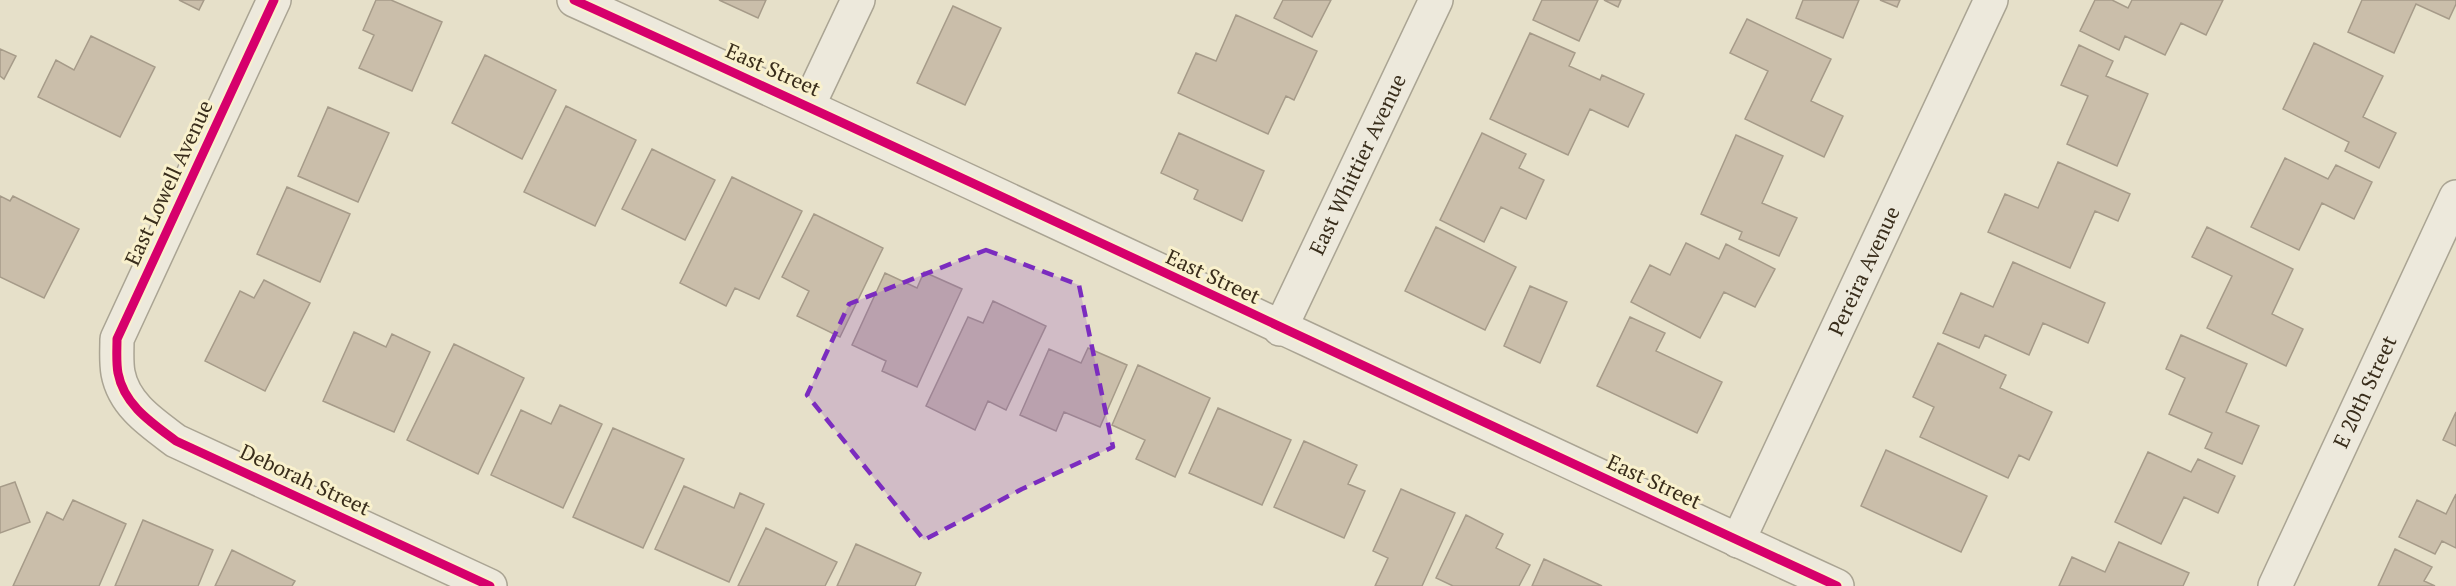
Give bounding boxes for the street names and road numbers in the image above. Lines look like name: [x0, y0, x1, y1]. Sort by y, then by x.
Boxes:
street label: East Street: [722, 36, 825, 102]
street label: East Whittier Avenue: [1302, 69, 1412, 259]
street label: East Lowell Avenue: [117, 95, 219, 270]
street label: Pereira Avenue: [1821, 201, 1906, 340]
street label: East Street: [1162, 242, 1265, 310]
street label: E 20th Street: [2326, 331, 2403, 452]
street label: Deborah Street: [236, 437, 375, 522]
street label: East Street: [1603, 447, 1706, 515]

